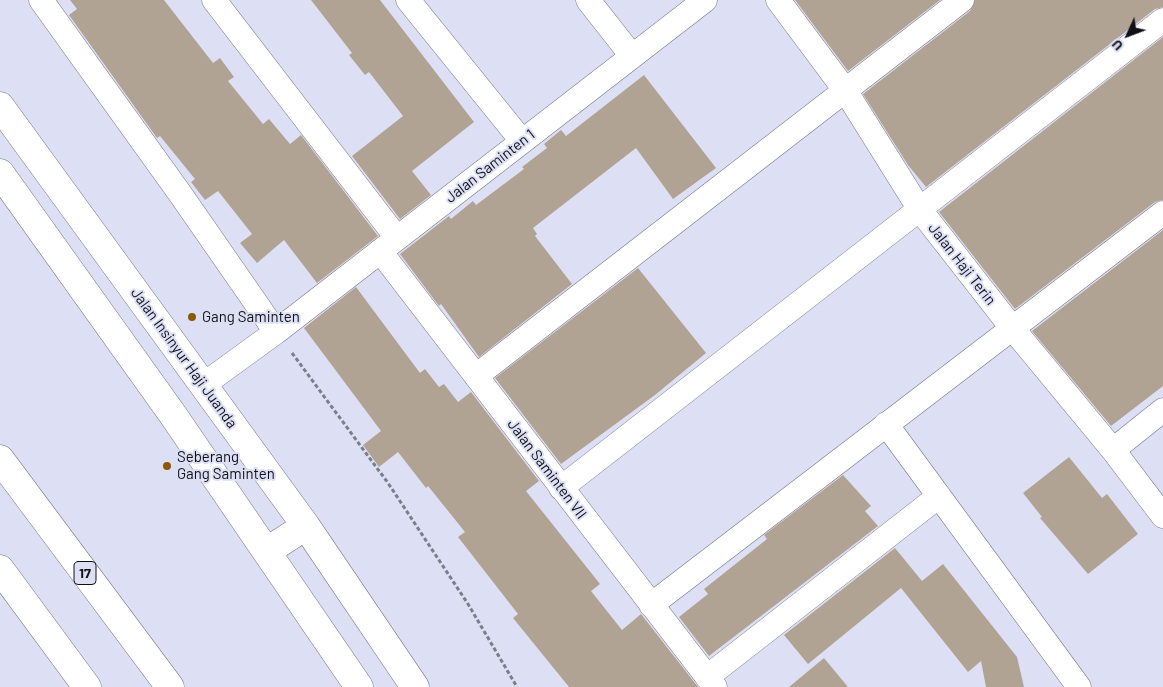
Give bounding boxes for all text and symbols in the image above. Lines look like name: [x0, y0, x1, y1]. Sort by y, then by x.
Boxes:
north arrow: [1103, 10, 1153, 60]
text: U: [1107, 37, 1126, 55]
street label: Jalan Saminten 1: [442, 125, 538, 207]
street label: Jalan Haji Terin: [924, 219, 1000, 309]
street label: Jalan Insinyur Haji Juanda: [127, 284, 241, 432]
place label: Gang Saminten: [202, 308, 300, 326]
marker: Gang Saminten: [186, 311, 198, 323]
street label: Jalan Saminten VII: [504, 416, 590, 522]
place label: Seberang Gang Saminten: [177, 448, 275, 483]
marker: Seberang Gang Saminten: [161, 460, 173, 472]
road number: 17: [74, 562, 96, 584]

